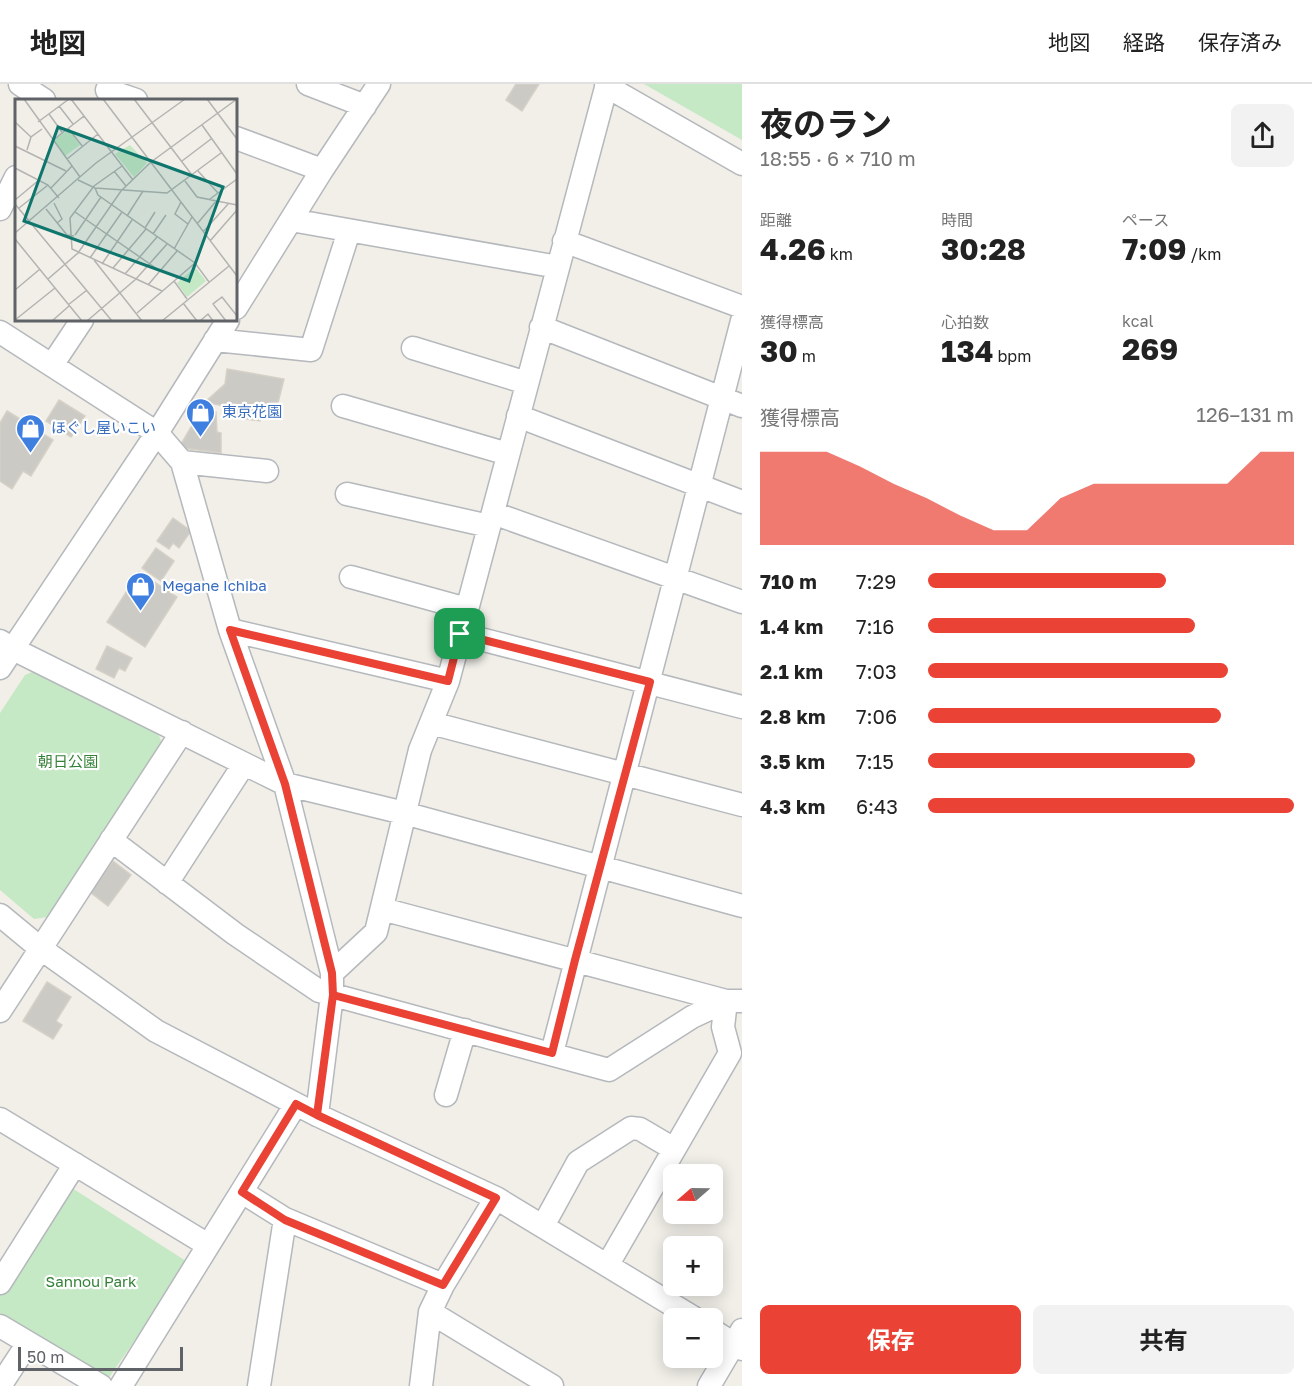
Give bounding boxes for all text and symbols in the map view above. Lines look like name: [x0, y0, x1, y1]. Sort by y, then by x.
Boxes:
text: 地図: [30, 26, 86, 59]
text: 地図: [1048, 29, 1090, 55]
text: 経路: [1123, 29, 1165, 55]
text: 保存済み: [1198, 29, 1282, 55]
inset map: [15, 99, 237, 321]
text: 夜のラン: [760, 104, 892, 143]
button: share: [1231, 104, 1294, 167]
text: 18:55 · 6 × 710 m: [760, 146, 916, 170]
text: 距離: [760, 210, 792, 230]
text: 時間: [941, 210, 973, 230]
text: ペース: [1122, 210, 1169, 230]
text: 4.26: [760, 231, 826, 267]
text: 30:28: [941, 231, 1026, 267]
text: 7:09: [1122, 231, 1187, 267]
text: km: [826, 244, 853, 264]
text: /km: [1187, 244, 1221, 264]
text: kcal: [1122, 311, 1154, 331]
text: 獲得標高: [760, 312, 824, 332]
text: 心拍数: [941, 312, 989, 332]
text: 269: [1122, 331, 1178, 367]
text: 30: [760, 333, 798, 369]
text: 134: [941, 333, 994, 369]
text: m: [798, 346, 816, 366]
text: bpm: [994, 346, 1031, 366]
shop icon: 東京花園: [185, 396, 217, 438]
place label: 東京花園: [222, 402, 282, 420]
text: 126–131 m: [1196, 402, 1294, 426]
text: 獲得標高: [760, 405, 840, 429]
shop icon: ほぐし屋いこい: [14, 412, 46, 454]
place label: ほぐし屋いこい: [51, 418, 156, 436]
text: 710 m: [760, 569, 817, 593]
text: 7:29: [856, 569, 896, 593]
shop icon: Megane Ichiba: [125, 570, 157, 612]
place label: Megane Ichiba: [162, 576, 267, 594]
pin: [434, 608, 485, 659]
text: 1.4 km: [760, 614, 823, 638]
text: 7:16: [856, 614, 894, 638]
icon: arrive: [443, 617, 476, 650]
text: 2.1 km: [760, 659, 823, 683]
text: 7:03: [856, 659, 897, 683]
text: 2.8 km: [760, 704, 826, 728]
text: 7:06: [856, 704, 897, 728]
text: 3.5 km: [760, 749, 825, 773]
text: 7:15: [856, 749, 894, 773]
park label: 朝日公園: [38, 752, 98, 770]
text: 4.3 km: [760, 794, 825, 818]
text: 6:43: [856, 794, 898, 818]
north arrow: [663, 1164, 723, 1224]
map controls: [663, 1164, 723, 1368]
button: +: [663, 1236, 723, 1296]
park label: Sannou Park: [46, 1272, 137, 1290]
button: 保存: [760, 1305, 1021, 1374]
button: 共有: [1033, 1305, 1294, 1374]
button: −: [663, 1308, 723, 1368]
scale bar: [18, 1344, 183, 1372]
text: 50 m: [27, 1347, 64, 1367]

